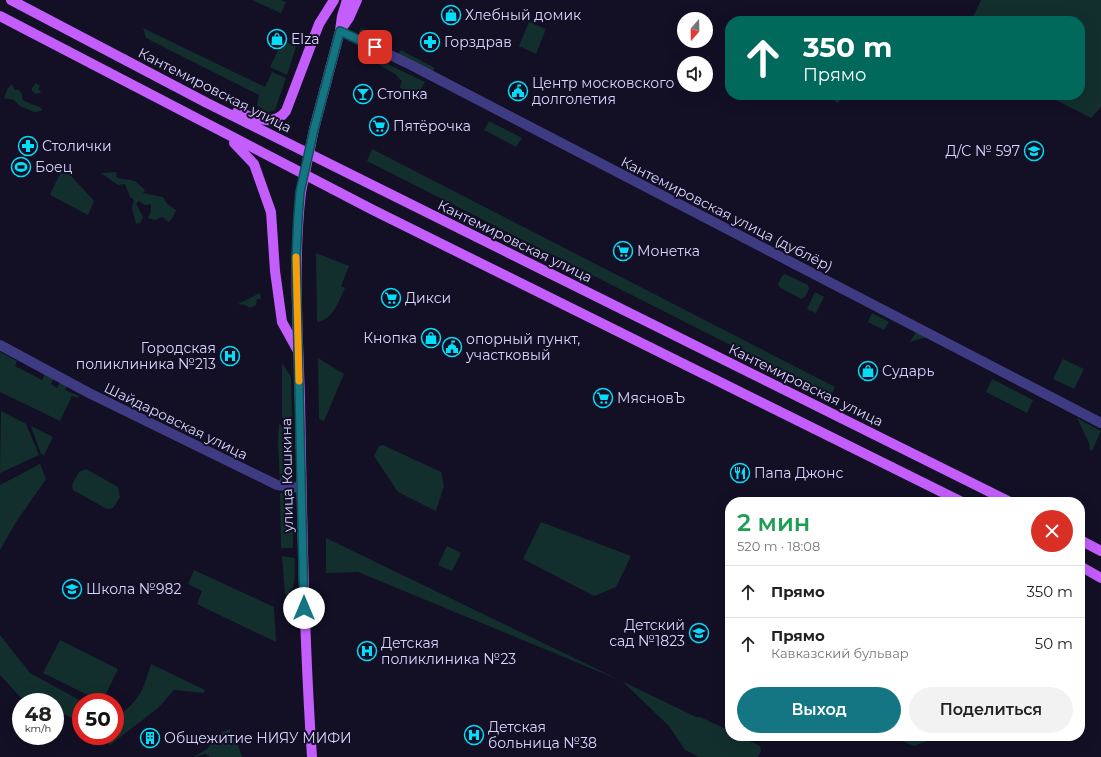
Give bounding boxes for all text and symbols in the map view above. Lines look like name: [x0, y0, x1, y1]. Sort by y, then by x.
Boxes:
shop icon: Хлебный домик: [440, 4, 462, 26]
place label: Хлебный домик: [465, 6, 581, 24]
north arrow: [677, 12, 713, 48]
map controls: [677, 12, 713, 92]
shop icon: Elza: [266, 28, 288, 50]
place label: Elza: [291, 30, 320, 48]
pin: [358, 30, 392, 64]
text: 350 m: [803, 30, 892, 64]
pharmacy icon: Горздрав: [419, 31, 441, 53]
icon: ahead: [737, 32, 789, 84]
place label: Горздрав: [444, 33, 512, 51]
icon: arrive: [364, 36, 386, 58]
street label: Кантемировская улица: [135, 43, 295, 137]
button: sound: [677, 56, 713, 92]
text: Прямо: [803, 64, 866, 86]
place label: Центр московского долголетия: [532, 74, 675, 108]
public building icon: Центр московского долголетия: [507, 80, 529, 102]
bar icon: Стопка: [352, 83, 374, 105]
place label: Стопка: [377, 85, 428, 103]
supermarket icon: Пятёрочка: [368, 115, 390, 137]
place label: Пятёрочка: [393, 117, 471, 135]
pharmacy icon: Столички: [17, 135, 39, 157]
place label: Столички: [42, 137, 112, 155]
school or university icon: Д/C № 597: [1023, 140, 1045, 162]
place label: Д/C № 597: [946, 142, 1020, 160]
street label: Кантемировская улица (дублёр): [618, 153, 836, 275]
sports icon: Боец: [10, 156, 32, 178]
place label: Боец: [35, 158, 73, 176]
street label: Кантемировская улица: [435, 196, 595, 286]
supermarket icon: Монетка: [612, 240, 634, 262]
place label: Монетка: [637, 242, 700, 260]
supermarket icon: Дикси: [380, 287, 402, 309]
place label: Дикси: [405, 289, 451, 307]
shop icon: Кнопка: [420, 327, 442, 349]
place label: Кнопка: [363, 329, 417, 347]
place label: опорный пункт, участковый: [465, 330, 580, 364]
public building icon: опорный пункт, участковый: [441, 336, 463, 358]
place label: Городская поликлиника №213: [76, 339, 216, 373]
street label: Кантемировская улица: [726, 340, 886, 430]
hospital icon: Городская поликлиника №213: [219, 345, 241, 367]
shop icon: Сударь: [857, 360, 879, 382]
place label: Сударь: [882, 362, 934, 380]
street label: Шайдаровская улица: [101, 378, 251, 464]
supermarket icon: МясновЪ: [592, 387, 614, 409]
place label: МясновЪ: [617, 389, 685, 407]
street label: улица Кошкина: [277, 418, 297, 533]
restaurant icon: Папа Джонс: [729, 462, 751, 484]
place label: Папа Джонс: [754, 464, 843, 482]
text: 2 мин: [737, 508, 810, 537]
button: close: [1031, 510, 1073, 552]
text: 520 m · 18:08: [737, 538, 820, 554]
school or university icon: Школа №982: [61, 578, 83, 600]
place label: Школа №982: [86, 580, 181, 598]
icon: ahead: [737, 581, 759, 603]
text: Прямо: [771, 582, 825, 601]
text: 350 m: [1026, 582, 1073, 601]
position arrow: [283, 587, 325, 629]
place label: Детский сад №1823: [609, 616, 685, 650]
school or university icon: Детский сад №1823: [688, 622, 710, 644]
text: Прямо: [771, 626, 825, 645]
icon: ahead: [737, 633, 759, 655]
place label: Детская поликлиника №23: [381, 634, 516, 668]
text: 50 m: [1035, 634, 1073, 653]
hospital icon: Детская поликлиника №23: [356, 640, 378, 662]
text: Кавказский бульвар: [771, 645, 909, 661]
button: Выход: [737, 687, 901, 733]
button: Поделиться: [909, 687, 1073, 733]
speed limit sign: 50: [72, 693, 124, 745]
text: 48: [24, 702, 52, 726]
place label: Детская больница №38: [488, 718, 597, 752]
text: km/h: [25, 722, 51, 735]
hospital icon: Детская больница №38: [463, 724, 485, 746]
building icon: Общежитие НИЯУ МИФИ: [139, 727, 161, 749]
place label: Общежитие НИЯУ МИФИ: [164, 729, 352, 747]

